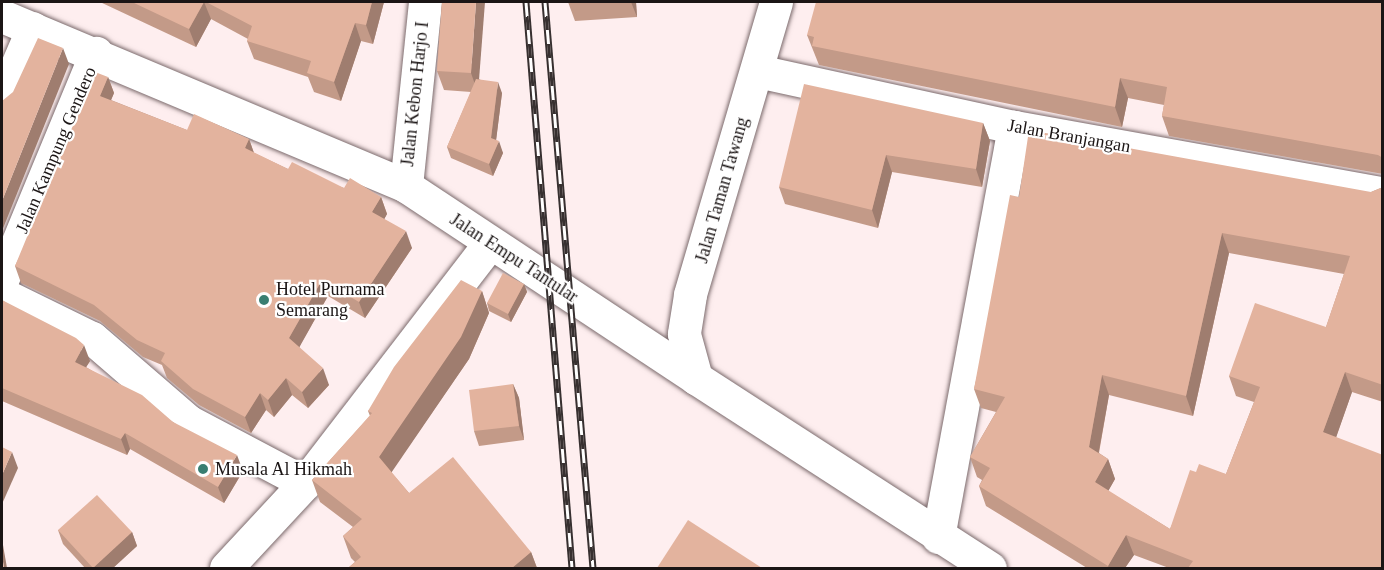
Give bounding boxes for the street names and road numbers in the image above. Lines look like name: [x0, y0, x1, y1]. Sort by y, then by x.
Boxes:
street label: Jalan Kebon Harjo I: [397, 21, 433, 167]
street label: Jalan Kampung Gendero: [11, 63, 101, 237]
street label: Jalan Taman Tawang: [691, 114, 753, 266]
street label: Jalan Branjangan: [1006, 115, 1132, 157]
street label: Jalan Empu Tantular: [446, 208, 582, 308]

